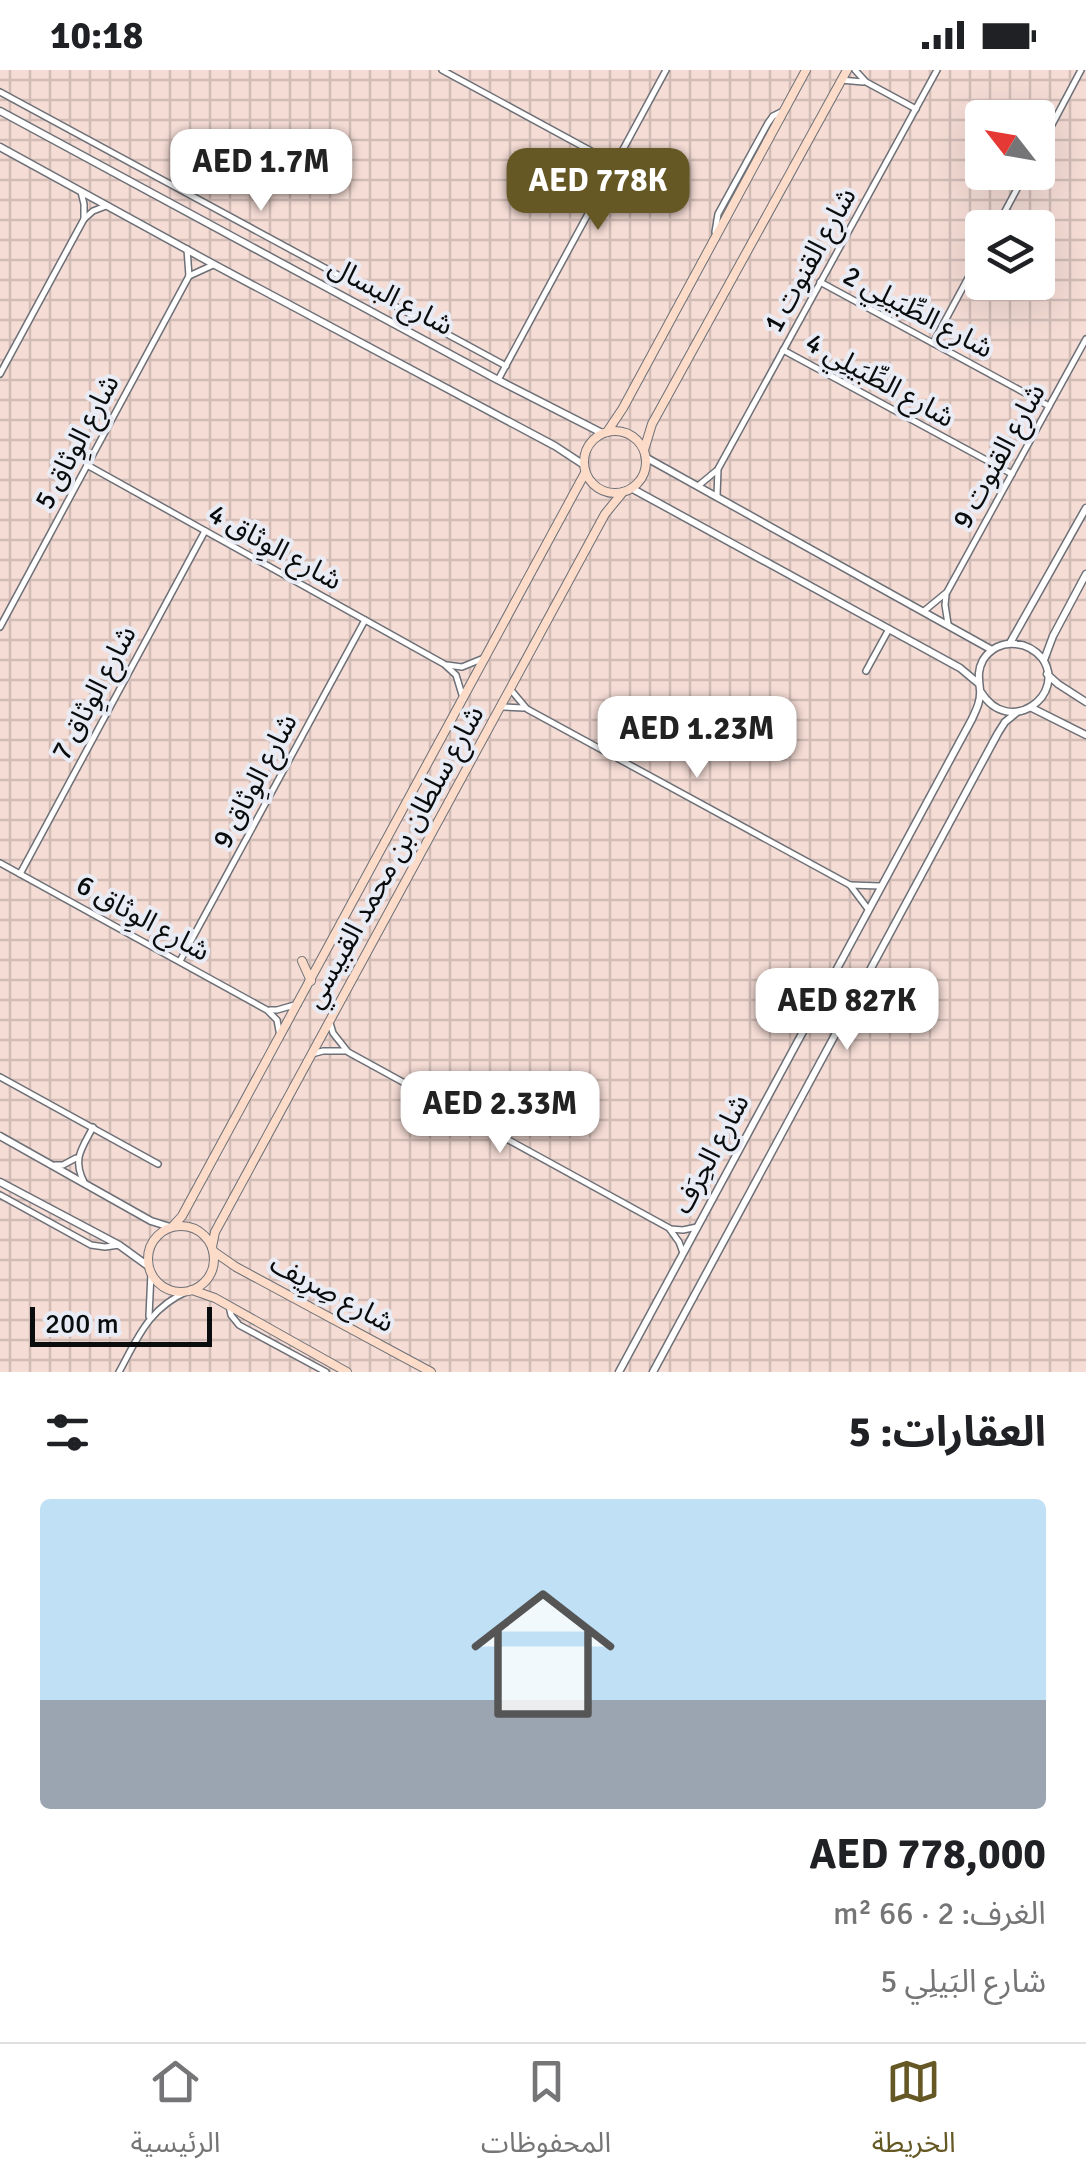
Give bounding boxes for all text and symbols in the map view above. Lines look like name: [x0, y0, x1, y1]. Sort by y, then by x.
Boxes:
text: 10:18: [50, 12, 143, 59]
north arrow: [965, 100, 1055, 190]
map controls: [965, 100, 1055, 300]
pin: AED 1.7M: [158, 129, 364, 214]
text: AED 1.7M: [192, 142, 330, 181]
pin: AED 778K: [495, 148, 701, 233]
text: AED 778K: [529, 161, 667, 200]
street label: شارع القنوت 1: [756, 182, 866, 340]
button: layers: [965, 210, 1055, 300]
street label: شارع البسال: [322, 249, 459, 346]
street label: شارع الطِّبَيلِي 2: [836, 258, 999, 369]
street label: شارع الطِّبَيلِي 4: [798, 325, 960, 438]
street label: شارع الوِثاق 5: [27, 369, 130, 517]
street label: شارع القنوت 9: [945, 378, 1055, 536]
street label: شارع الوِثاق 4: [201, 496, 348, 601]
street label: شارع الوِثاق 7: [44, 620, 147, 768]
pin: AED 1.23M: [583, 696, 811, 781]
street label: شارع سلطان بن محمد القبيسي: [297, 700, 494, 1016]
street label: شارع الوِثاق 9: [205, 708, 308, 856]
text: AED 1.23M: [620, 709, 774, 748]
street label: شارع الوِثاق 6: [69, 867, 216, 972]
pin: AED 827K: [744, 968, 950, 1053]
text: AED 827K: [778, 981, 916, 1020]
pin: AED 2.33M: [386, 1071, 614, 1156]
text: AED 2.33M: [423, 1084, 577, 1123]
street label: شارع الحِرَف: [665, 1088, 759, 1221]
street label: شارع صِرِيف: [263, 1246, 400, 1343]
scale bar: [30, 1302, 212, 1346]
text: 200 m: [45, 1307, 119, 1341]
icon: filters: [40, 1405, 95, 1460]
text: العقارات: 5: [848, 1407, 1046, 1458]
icon: home: [453, 1564, 633, 1744]
text: AED 778,000: [809, 1829, 1046, 1880]
text: الغرف: 2 · 66 m²: [833, 1894, 1046, 1933]
text: شارع البَيلِي 5: [880, 1962, 1046, 2001]
tab: الرئيسية: [130, 2054, 220, 2173]
tab: المحفوظات: [481, 2054, 611, 2173]
tab: الخريطة: [872, 2054, 956, 2173]

